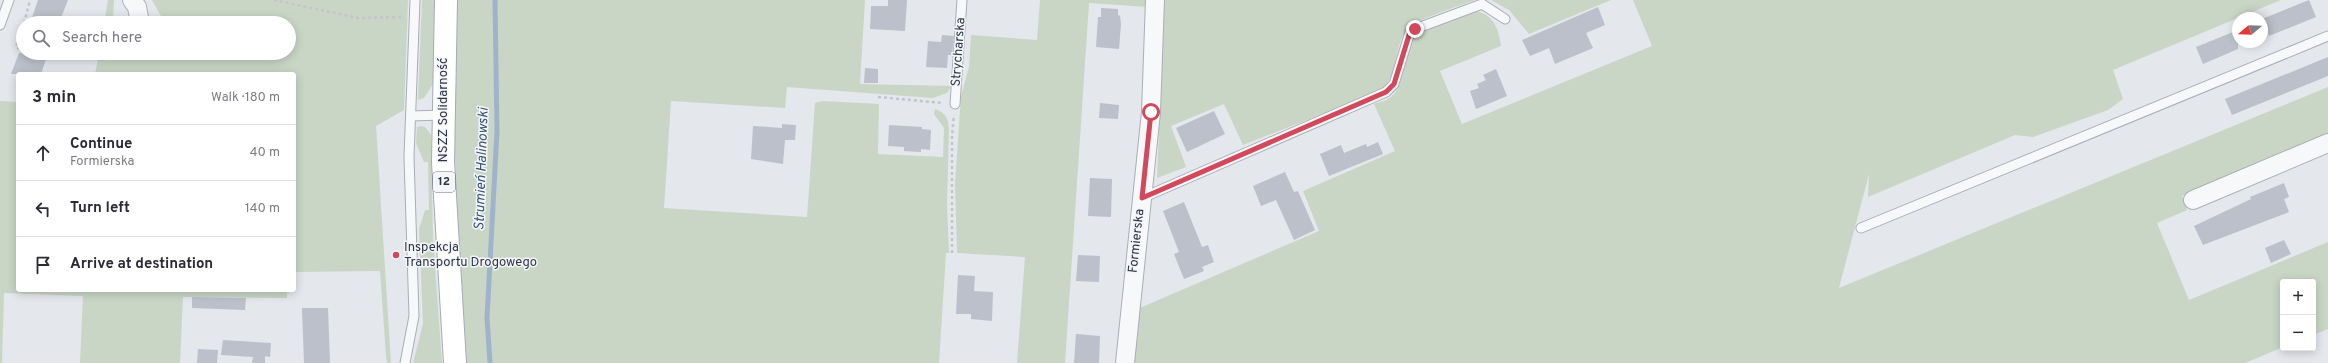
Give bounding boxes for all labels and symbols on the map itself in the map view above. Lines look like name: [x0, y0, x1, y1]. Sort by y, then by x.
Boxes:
north arrow: [2232, 12, 2268, 48]
street label: Strycharska: [949, 17, 969, 87]
route end: [1406, 20, 1424, 38]
street label: NSZZ Solidarność: [436, 57, 452, 162]
route start: [1142, 103, 1160, 121]
water label: Strumień Halinowski: [471, 106, 493, 231]
road number: 12: [433, 172, 455, 192]
street label: Formierska: [1126, 208, 1148, 274]
place label: Inspekcja Transportu Drogowego: [404, 240, 537, 271]
marker: Inspekcja Transportu Drogowego: [391, 250, 401, 260]

